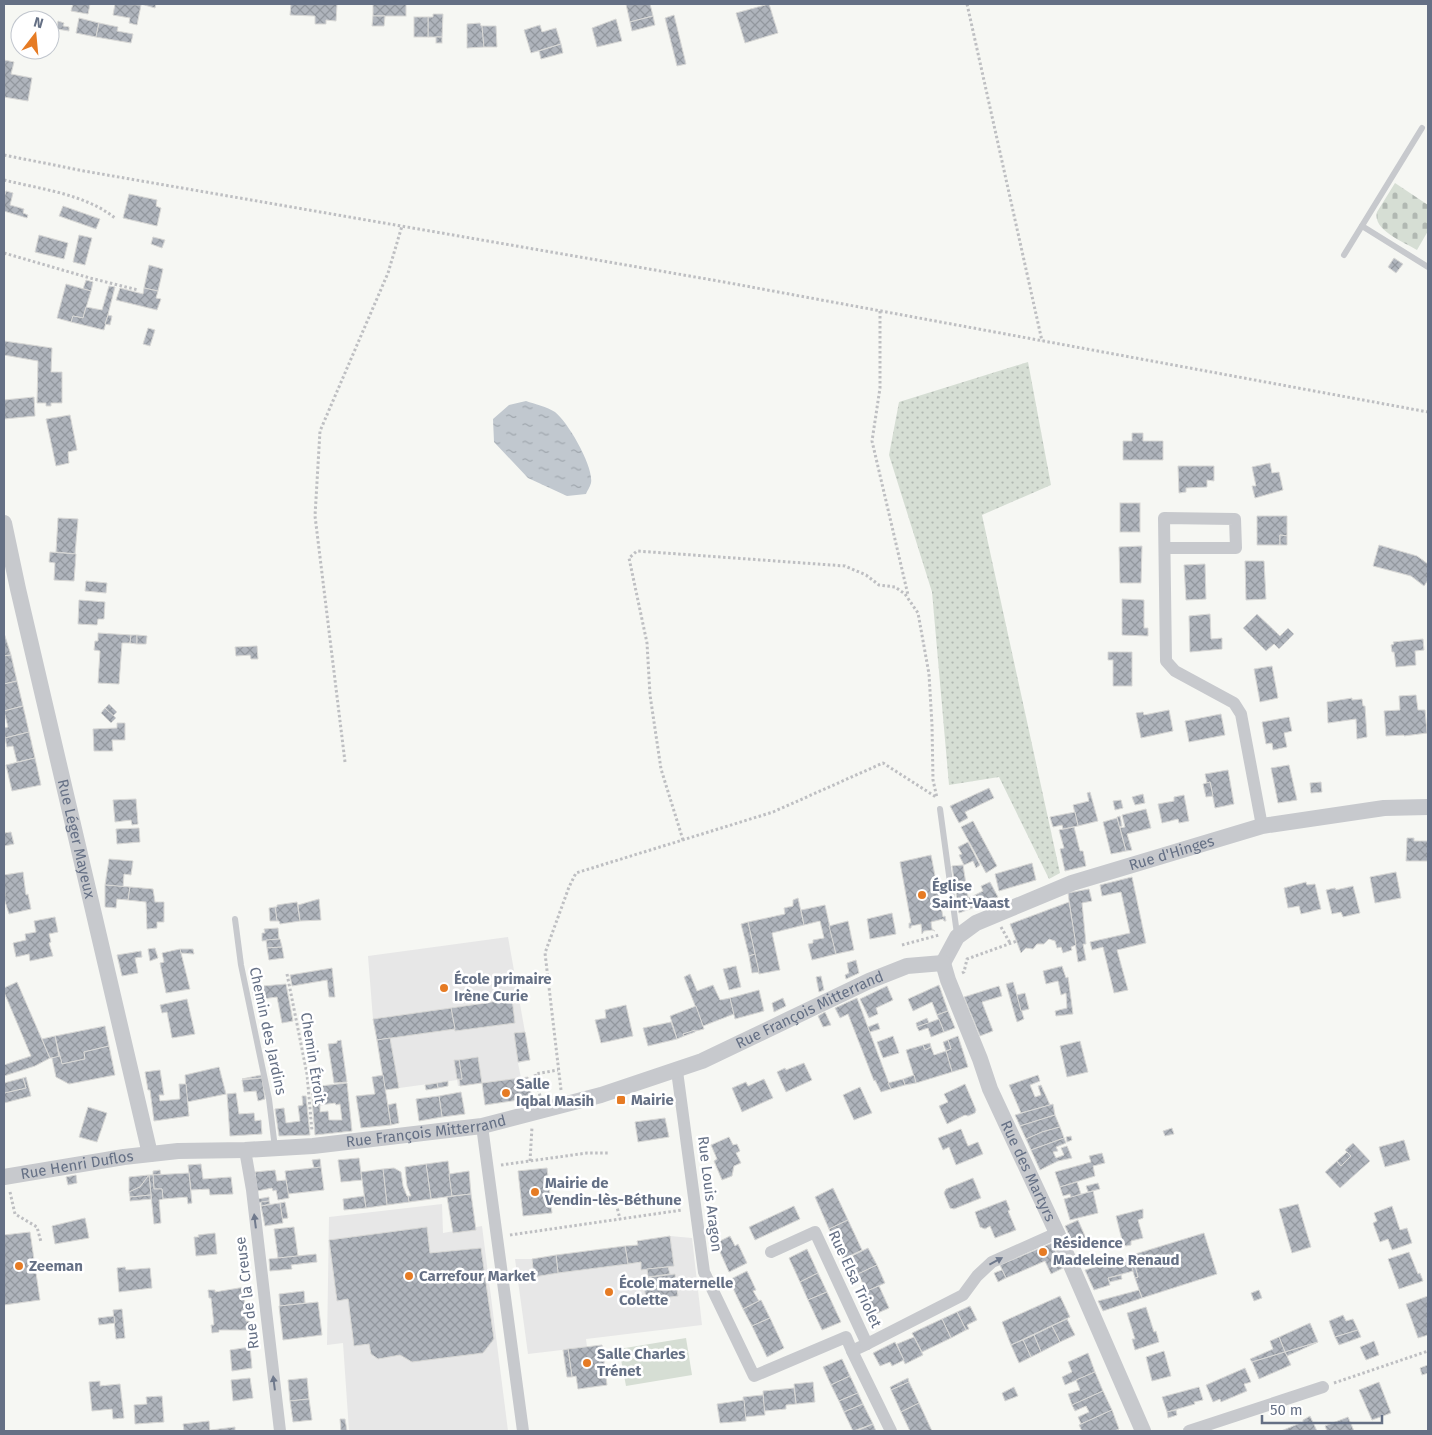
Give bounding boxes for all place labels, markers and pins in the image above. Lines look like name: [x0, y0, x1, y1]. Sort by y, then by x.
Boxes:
place label: Église Saint-Vaast: [932, 877, 1010, 912]
marker: Église Saint-Vaast: [916, 889, 928, 901]
place label: École primaire Irène Curie: [454, 970, 552, 1005]
marker: École primaire Irène Curie: [438, 982, 450, 994]
place label: Salle Iqbal Masih: [516, 1075, 594, 1110]
marker: Salle Iqbal Masih: [500, 1087, 512, 1099]
place label: Mairie: [631, 1091, 674, 1109]
marker: Mairie: [615, 1094, 627, 1106]
place label: Mairie de Vendin-lès-Béthune: [544, 1174, 681, 1209]
marker: Mairie de Vendin-lès-Béthune: [529, 1186, 541, 1198]
place label: Résidence Madeleine Renaud: [1053, 1234, 1179, 1269]
marker: Résidence Madeleine Renaud: [1037, 1246, 1049, 1258]
place label: Zeeman: [29, 1257, 83, 1275]
marker: Zeeman: [13, 1260, 25, 1272]
place label: Carrefour Market: [419, 1267, 536, 1285]
marker: Carrefour Market: [403, 1270, 415, 1282]
place label: École maternelle Colette: [619, 1274, 733, 1309]
marker: École maternelle Colette: [603, 1286, 615, 1298]
place label: Salle Charles Trénet: [597, 1345, 686, 1380]
marker: Salle Charles Trénet: [581, 1357, 593, 1369]

